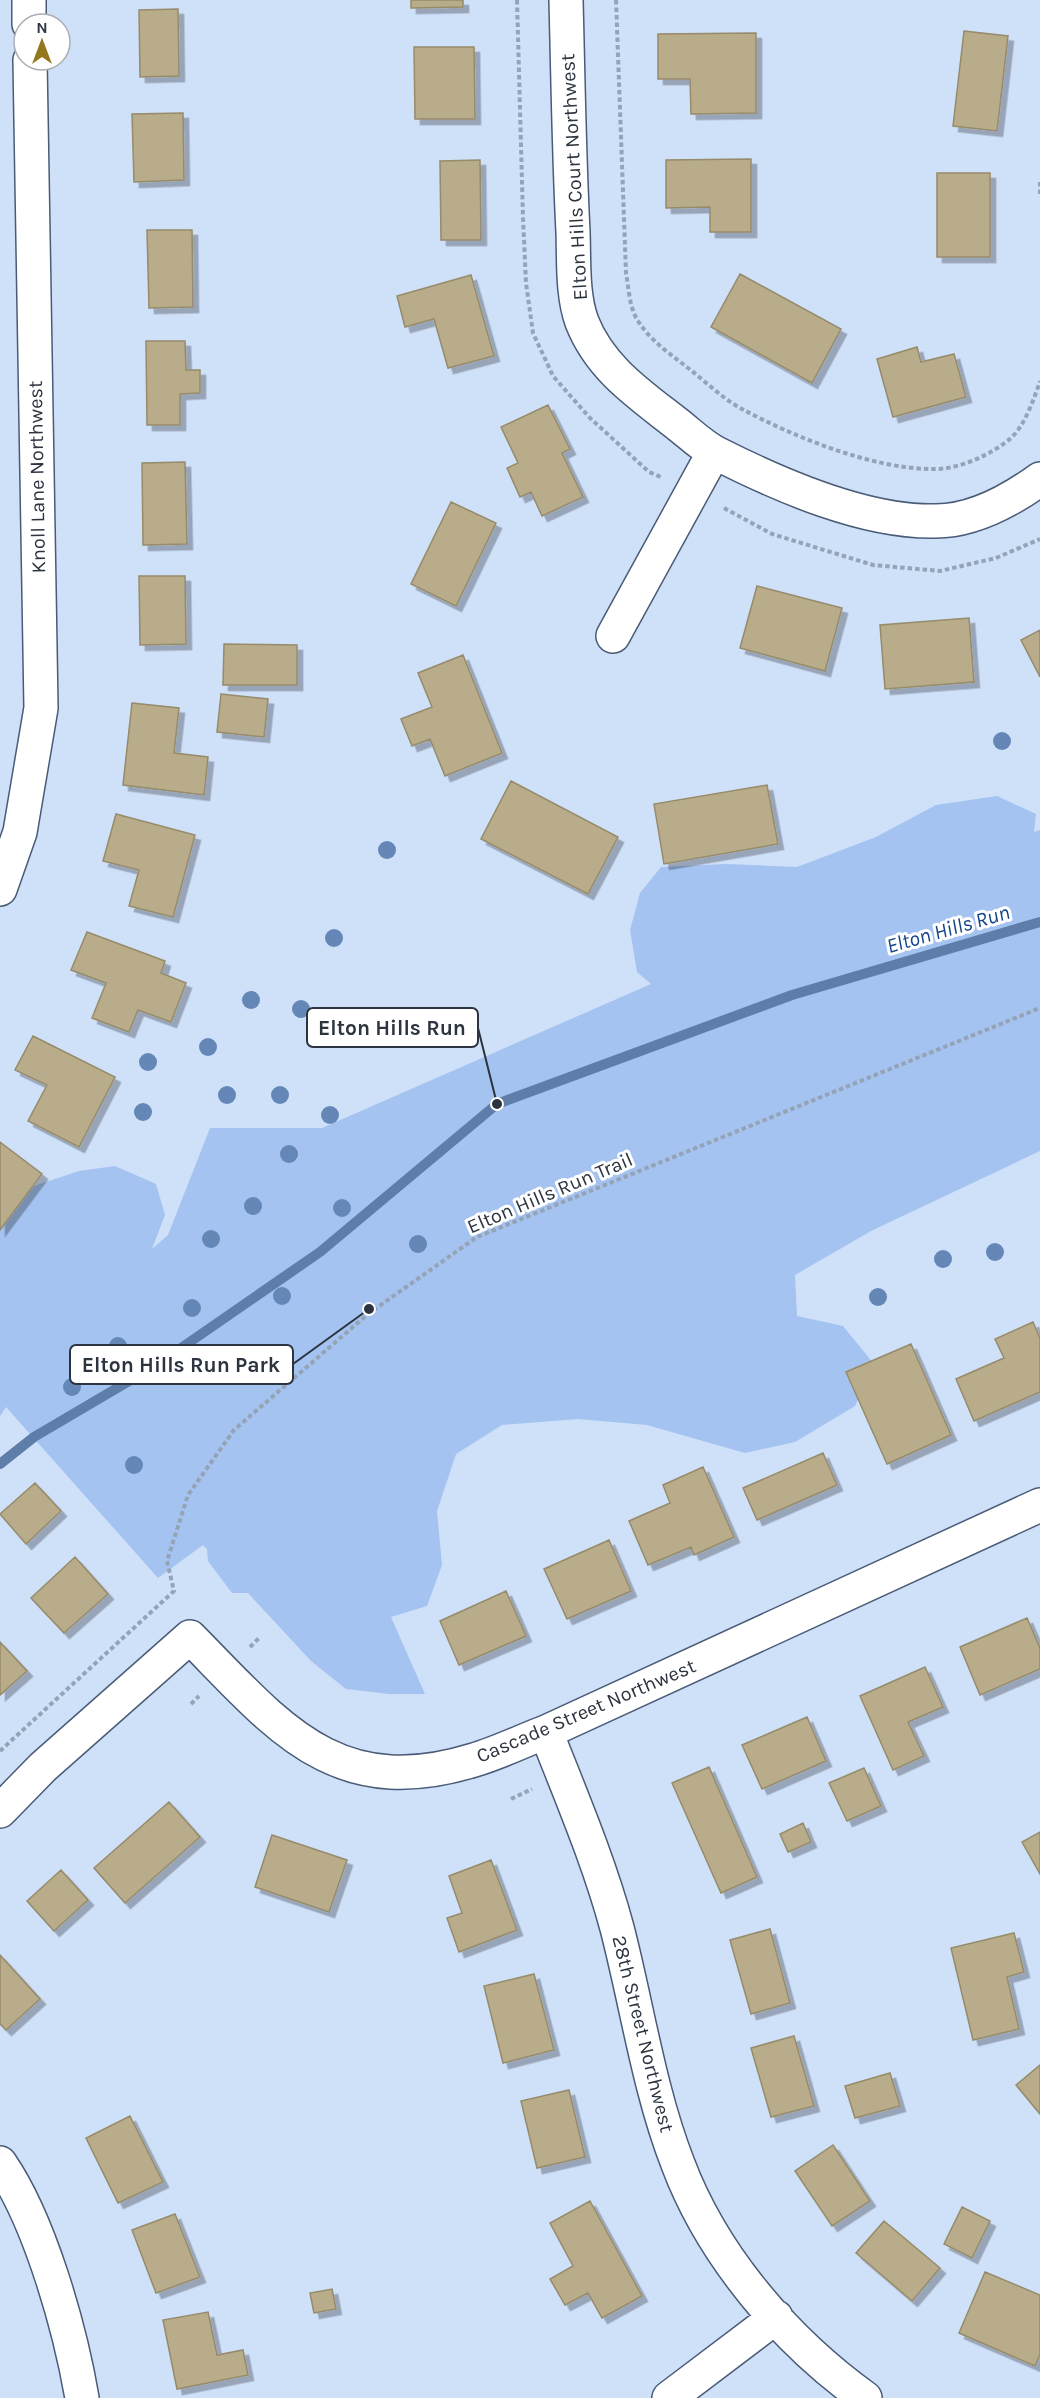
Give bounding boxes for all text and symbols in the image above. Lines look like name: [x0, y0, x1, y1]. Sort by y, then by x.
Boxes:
north arrow: [12, 12, 72, 72]
text: N: [36, 18, 48, 37]
street label: Elton Hills Court Northwest: [556, 53, 592, 301]
street label: Knoll Lane Northwest: [24, 380, 50, 574]
water label: Elton Hills Run: [884, 900, 1012, 958]
callout: Elton Hills Run: [307, 1008, 478, 1047]
text: Elton Hills Run: [318, 1016, 466, 1040]
street label: Elton Hills Run Trail: [464, 1148, 636, 1238]
callout: Elton Hills Run Park: [70, 1345, 293, 1384]
text: Elton Hills Run Park: [82, 1353, 281, 1377]
street label: Cascade Street Northwest: [473, 1654, 699, 1768]
street label: 28th Street Northwest: [607, 1933, 679, 2135]

